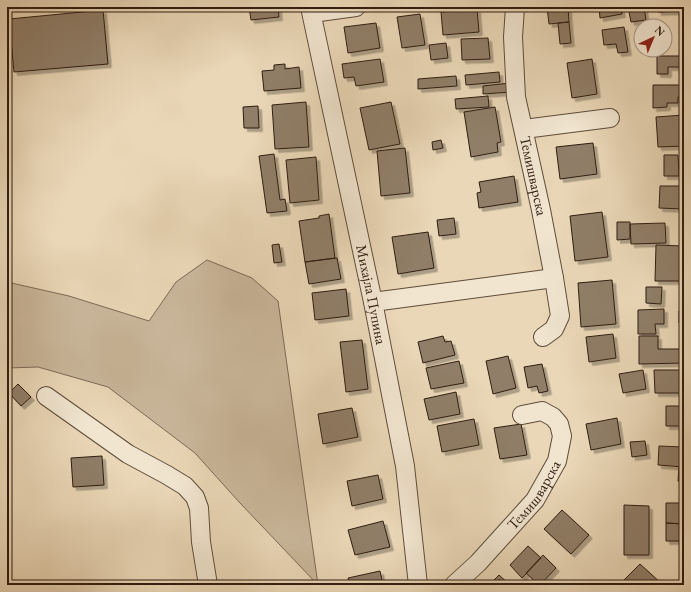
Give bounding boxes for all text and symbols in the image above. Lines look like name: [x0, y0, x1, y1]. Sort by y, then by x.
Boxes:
north arrow: [633, 18, 673, 58]
text: N: [652, 23, 668, 39]
street label: Темишварска: [516, 134, 552, 217]
street label: Михајла Пупина: [352, 243, 391, 346]
street label: Темишварска: [503, 457, 564, 534]

